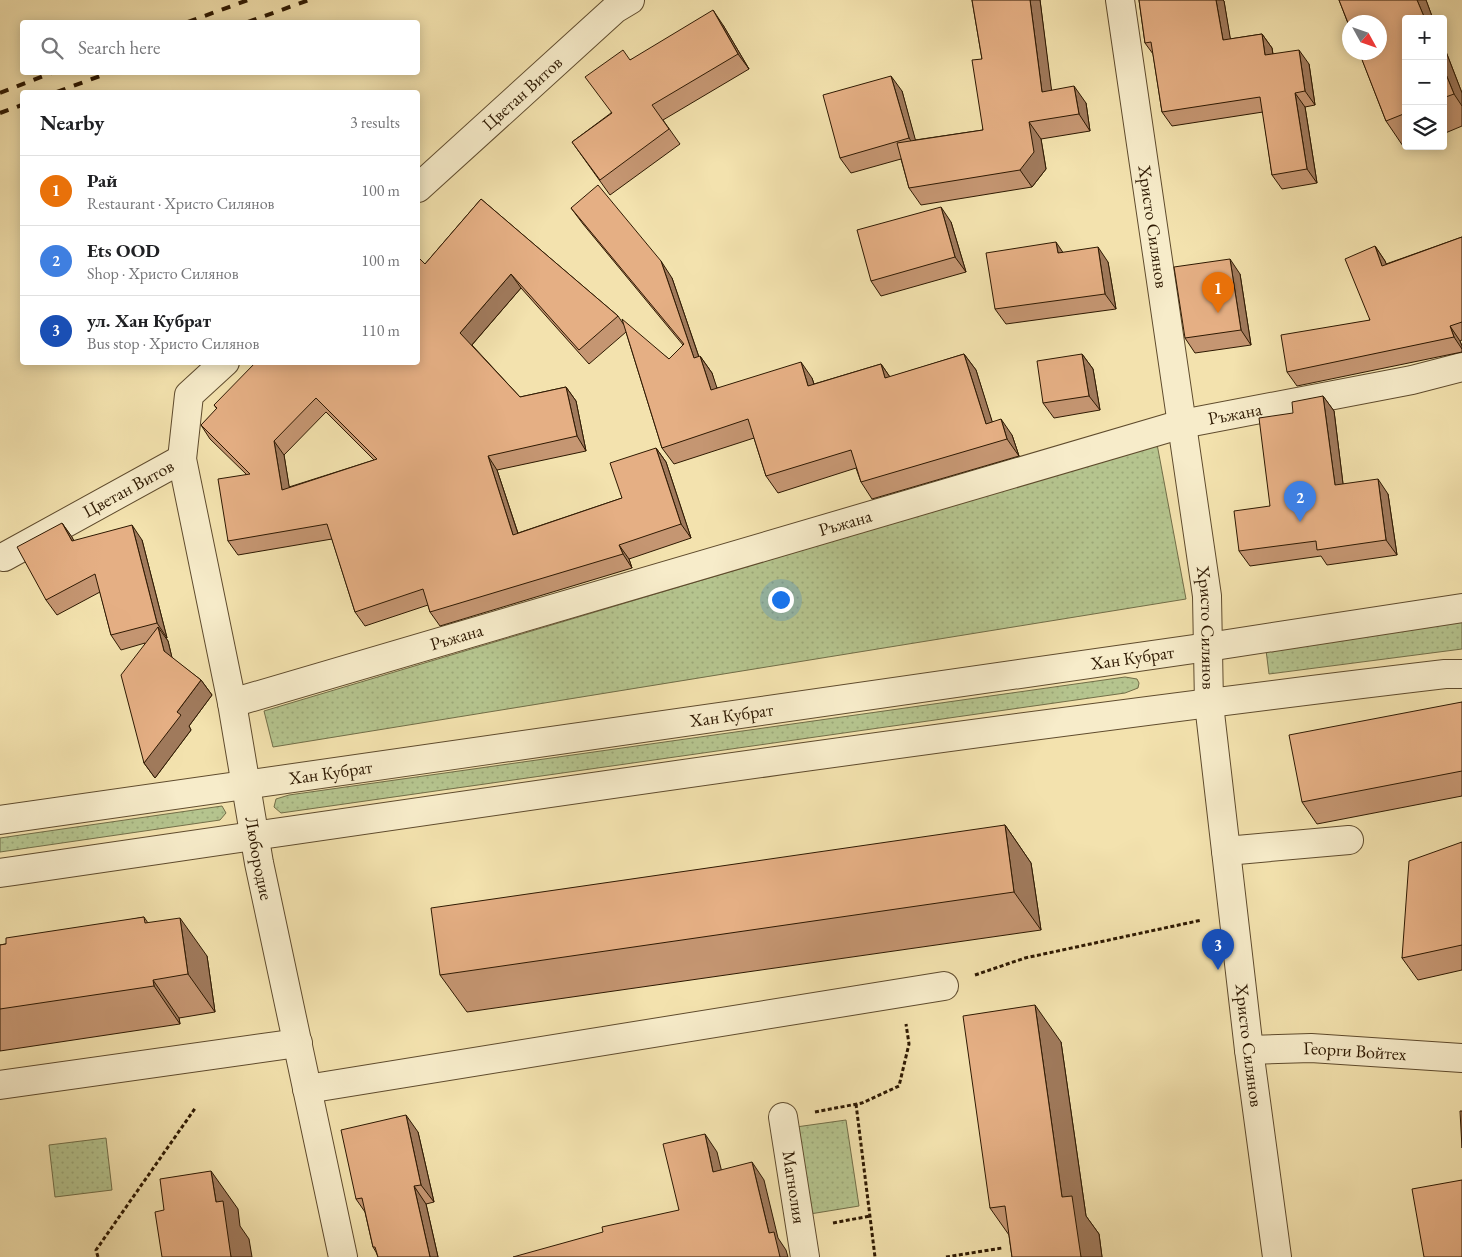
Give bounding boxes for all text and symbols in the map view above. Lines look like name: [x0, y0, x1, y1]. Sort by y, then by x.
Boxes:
north arrow: [1342, 15, 1387, 60]
map controls: [1402, 15, 1447, 150]
button: +: [1402, 15, 1447, 60]
search box: [20, 20, 420, 75]
icon: search: [38, 34, 66, 62]
text: Search here: [78, 35, 160, 60]
street label: Цветан Витов: [477, 50, 567, 135]
button: −: [1402, 60, 1447, 105]
button: layers: [1402, 105, 1447, 150]
text: Nearby: [40, 109, 104, 136]
text: 3 results: [350, 112, 400, 133]
street label: Христо Силянов: [1133, 163, 1174, 290]
text: Рай: [87, 168, 118, 193]
text: 1: [52, 180, 60, 201]
text: 100 m: [361, 180, 400, 201]
text: Restaurant · Христо Силянов: [87, 193, 274, 214]
text: Ets OOD: [87, 238, 160, 263]
text: 2: [52, 250, 60, 271]
text: 100 m: [361, 250, 400, 271]
text: Shop · Христо Силянов: [87, 263, 238, 284]
pin: 1: [1202, 272, 1234, 313]
text: ул. Хан Кубрат: [87, 308, 211, 333]
text: 3: [52, 320, 60, 341]
text: 110 m: [361, 320, 400, 341]
text: Bus stop · Христо Силянов: [87, 333, 259, 354]
street label: Ръжана: [1206, 397, 1264, 430]
street label: Цветан Витов: [79, 454, 178, 522]
pin: 2: [1284, 481, 1316, 522]
street label: Ръжана: [816, 504, 875, 541]
street label: Христо Силянов: [1192, 563, 1221, 690]
your location: [768, 587, 794, 613]
street label: Ръжана: [427, 618, 486, 655]
street label: Хан Кубрат: [1088, 640, 1176, 675]
street label: Хан Кубрат: [687, 697, 775, 732]
street label: Хан Кубрат: [286, 755, 374, 790]
street label: Любородие: [240, 815, 279, 902]
pin: 3: [1202, 929, 1234, 970]
street label: Христо Силянов: [1230, 982, 1269, 1109]
street label: Георги Войтех: [1303, 1036, 1407, 1065]
street label: Магнолия: [777, 1149, 812, 1225]

